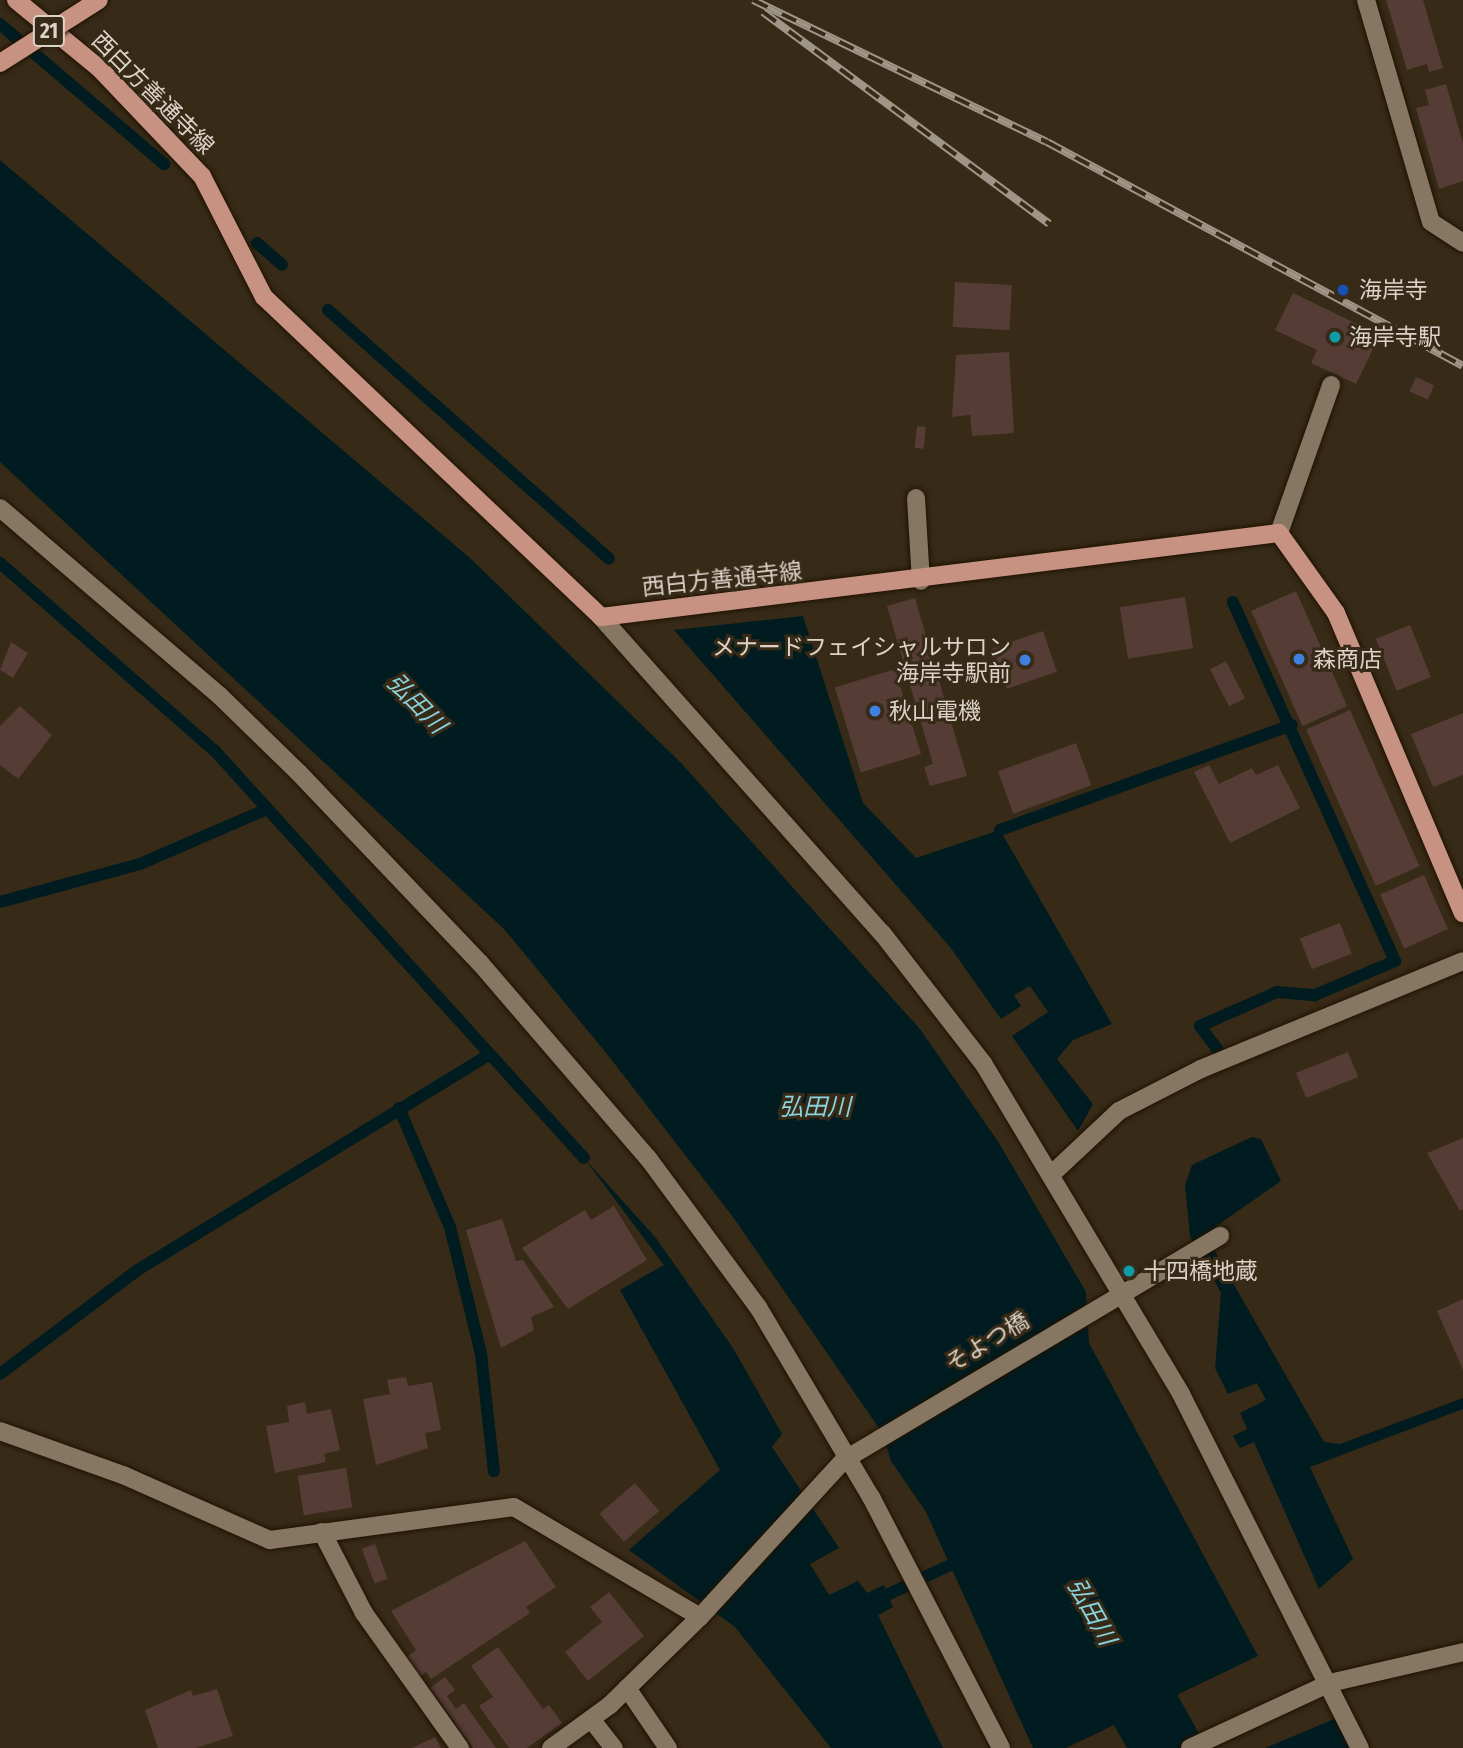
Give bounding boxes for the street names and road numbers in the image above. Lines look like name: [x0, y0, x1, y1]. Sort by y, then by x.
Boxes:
road number: 21: [32, 14, 66, 48]
street label: 西白方善通寺線: [86, 26, 220, 160]
street label: 西白方善通寺線: [640, 557, 804, 601]
street label: そよつ橋: [940, 1306, 1034, 1378]

